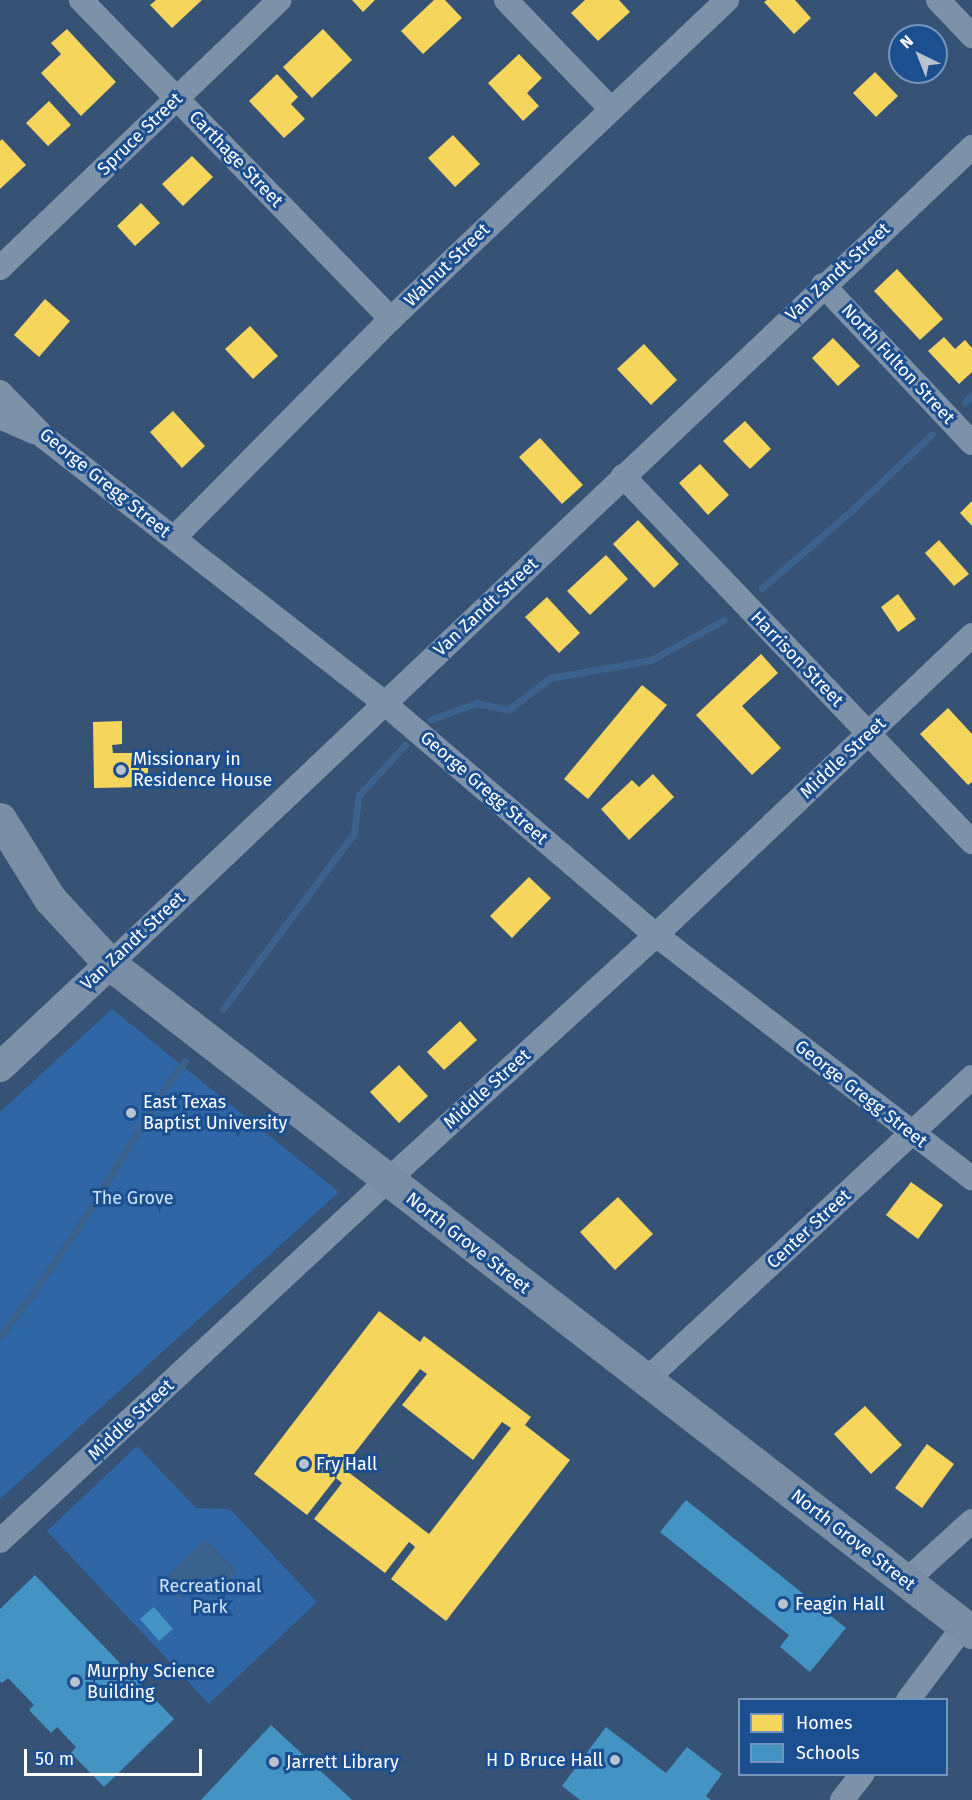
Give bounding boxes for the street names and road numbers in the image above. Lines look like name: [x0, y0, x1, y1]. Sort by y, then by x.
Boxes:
street label: Spruce Street: [93, 88, 187, 180]
street label: Carthage Street: [185, 106, 287, 212]
street label: Van Zandt Street: [781, 218, 895, 326]
street label: Walnut Street: [400, 219, 494, 311]
street label: North Fulton Street: [837, 299, 959, 429]
street label: George Gregg Street: [35, 424, 175, 542]
street label: Van Zandt Street: [429, 553, 543, 661]
street label: Harrison Street: [746, 607, 848, 711]
street label: Middle Street: [796, 713, 890, 803]
street label: George Gregg Street: [416, 727, 552, 849]
street label: Van Zandt Street: [76, 887, 190, 995]
street label: George Gregg Street: [791, 1036, 931, 1152]
street label: Middle Street: [439, 1044, 535, 1134]
street label: Center Street: [763, 1185, 855, 1273]
street label: North Grove Street: [401, 1188, 535, 1298]
street label: Middle Street: [84, 1375, 178, 1465]
street label: North Grove Street: [786, 1485, 920, 1595]

